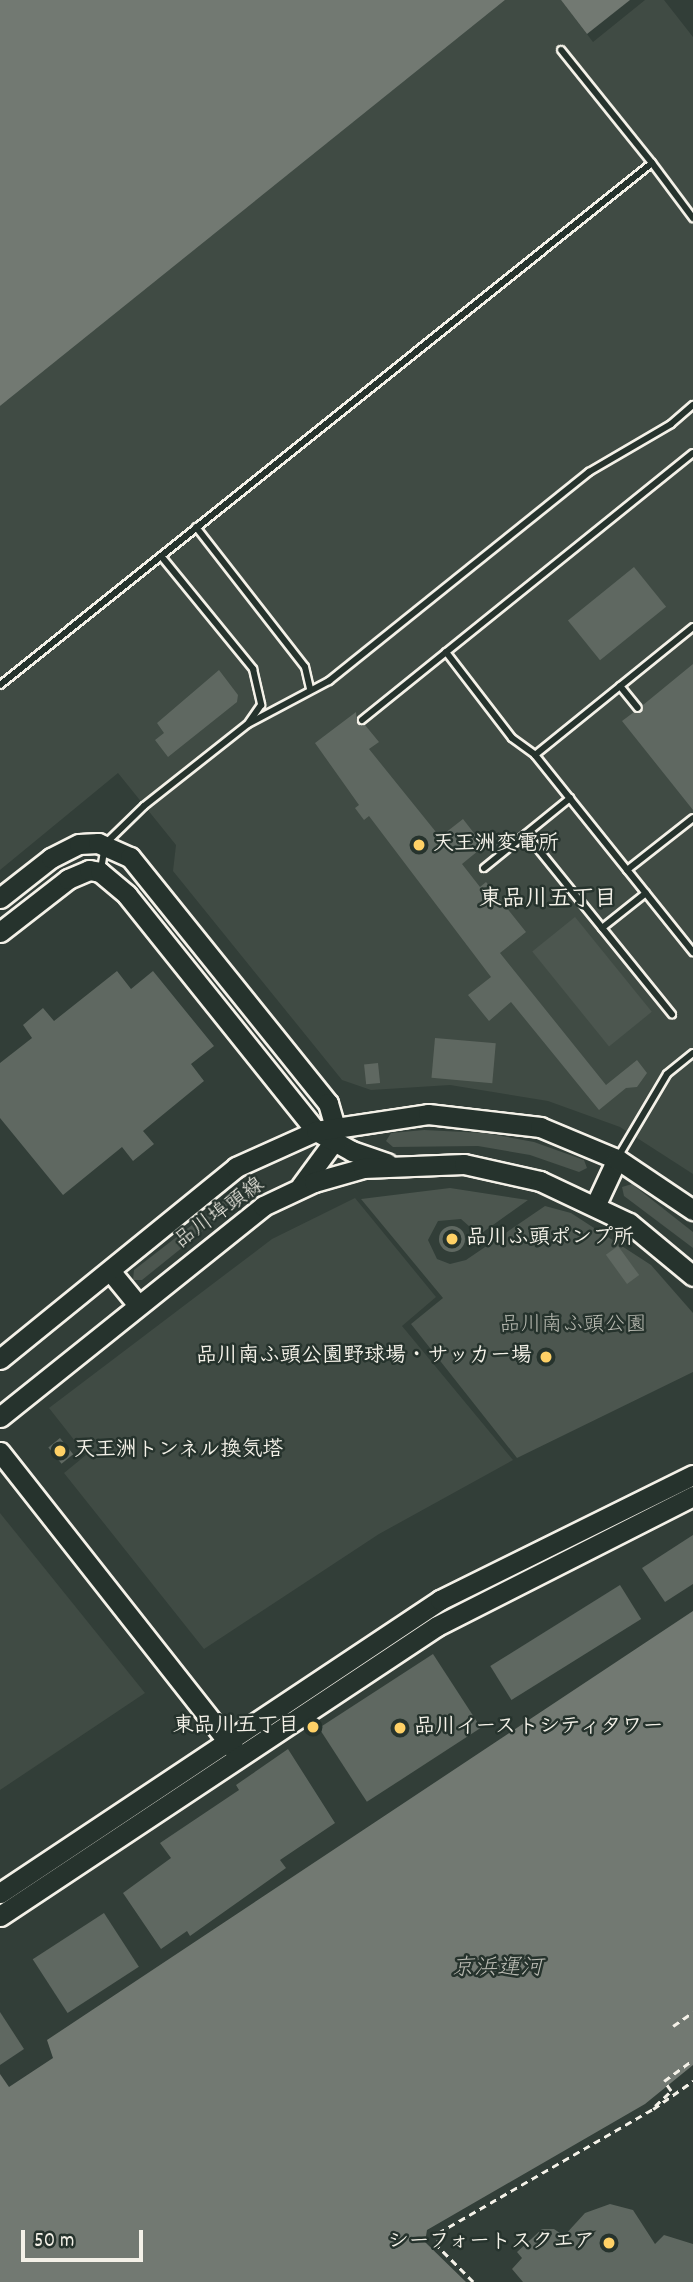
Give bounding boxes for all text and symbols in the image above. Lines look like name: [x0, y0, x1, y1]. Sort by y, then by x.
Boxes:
place label: 天王洲変電所: [433, 832, 559, 858]
marker: 天王洲変電所: [411, 837, 427, 853]
district label: 東品川五丁目: [479, 887, 617, 915]
street label: 品川埠頭線: [170, 1173, 270, 1255]
place label: 品川ふ頭ポンプ所: [466, 1226, 634, 1252]
marker: 品川ふ頭ポンプ所: [444, 1231, 460, 1247]
park label: 品川南ふ頭公園: [500, 1313, 646, 1339]
place label: 品川南ふ頭公園野球場・サッカー場: [196, 1344, 532, 1370]
marker: 品川南ふ頭公園野球場・サッカー場: [538, 1349, 554, 1365]
place label: 天王洲トンネル換気塔: [74, 1438, 284, 1464]
marker: 天王洲トンネル換気塔: [52, 1443, 68, 1459]
place label: 東品川五丁目: [173, 1714, 299, 1740]
place label: 品川イーストシティタワー: [414, 1715, 664, 1741]
marker: 東品川五丁目: [305, 1719, 321, 1735]
marker: 品川イーストシティタワー: [392, 1720, 408, 1736]
water label: 京浜運河: [451, 1956, 543, 1984]
scale bar: [24, 2216, 147, 2260]
text: 50 m: [34, 2227, 74, 2257]
place label: シーフォートスクエア: [385, 2230, 595, 2256]
marker: シーフォートスクエア: [601, 2235, 617, 2251]

